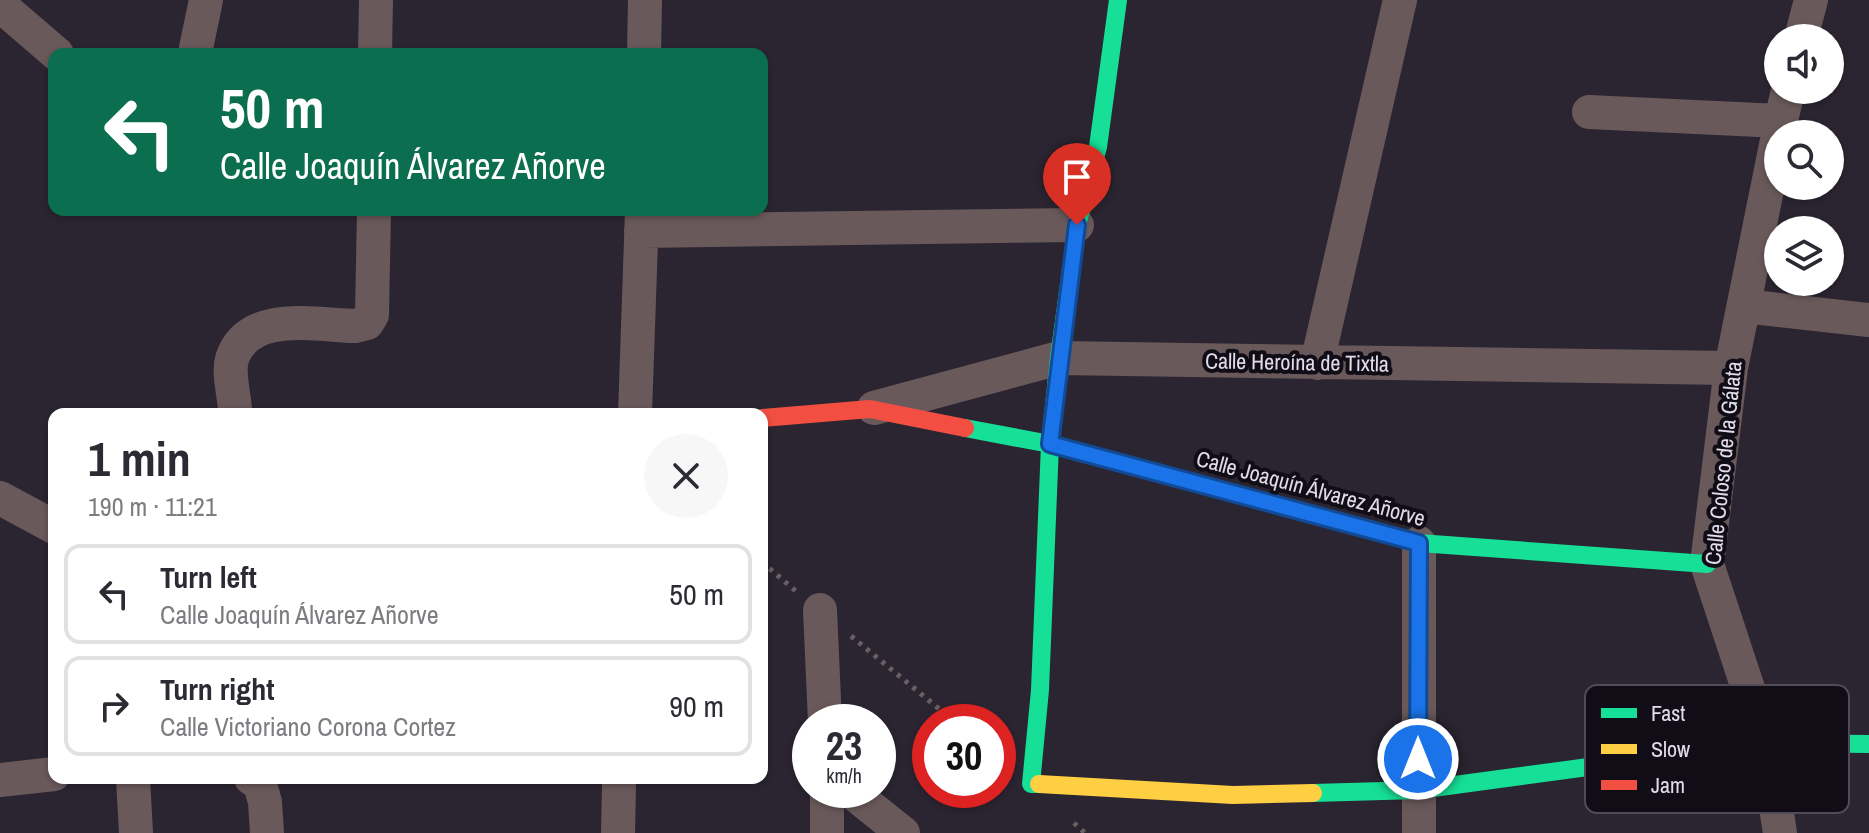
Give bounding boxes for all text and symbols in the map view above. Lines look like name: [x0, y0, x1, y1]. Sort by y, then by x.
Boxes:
map controls: [1764, 24, 1844, 296]
button: sound: [1764, 24, 1844, 104]
text: 50 m: [220, 70, 325, 145]
icon: left: [88, 80, 192, 184]
button: search: [1764, 120, 1844, 200]
text: Calle Joaquín Álvarez Añorve: [220, 142, 606, 190]
pin: [1043, 143, 1111, 225]
icon: arrive: [1055, 155, 1099, 199]
button: layers: [1764, 216, 1844, 296]
street label: Calle Heroína de Tixtla: [1205, 345, 1389, 379]
street label: Calle Coloso de la Gálata: [1697, 360, 1749, 566]
text: 1 min: [88, 426, 191, 491]
button: close: [644, 434, 728, 518]
street label: Calle Joaquín Álvarez Añorve: [1193, 443, 1429, 533]
text: 190 m · 11:21: [88, 489, 217, 524]
text: Turn left: [160, 557, 257, 597]
icon: left: [92, 572, 136, 616]
text: 50 m: [669, 574, 724, 614]
text: Calle Joaquín Álvarez Añorve: [160, 597, 439, 632]
text: Turn right: [160, 669, 274, 709]
icon: right: [92, 684, 136, 728]
legend: [1585, 685, 1849, 813]
text: 90 m: [669, 686, 724, 726]
text: Fast: [1651, 698, 1685, 728]
speed limit sign: 30: [912, 704, 1016, 808]
text: Calle Victoriano Corona Cortez: [160, 709, 456, 744]
position arrow: [1376, 717, 1460, 801]
text: 23: [826, 719, 862, 772]
text: Slow: [1651, 734, 1690, 764]
text: km/h: [826, 762, 862, 789]
text: Jam: [1651, 770, 1685, 800]

